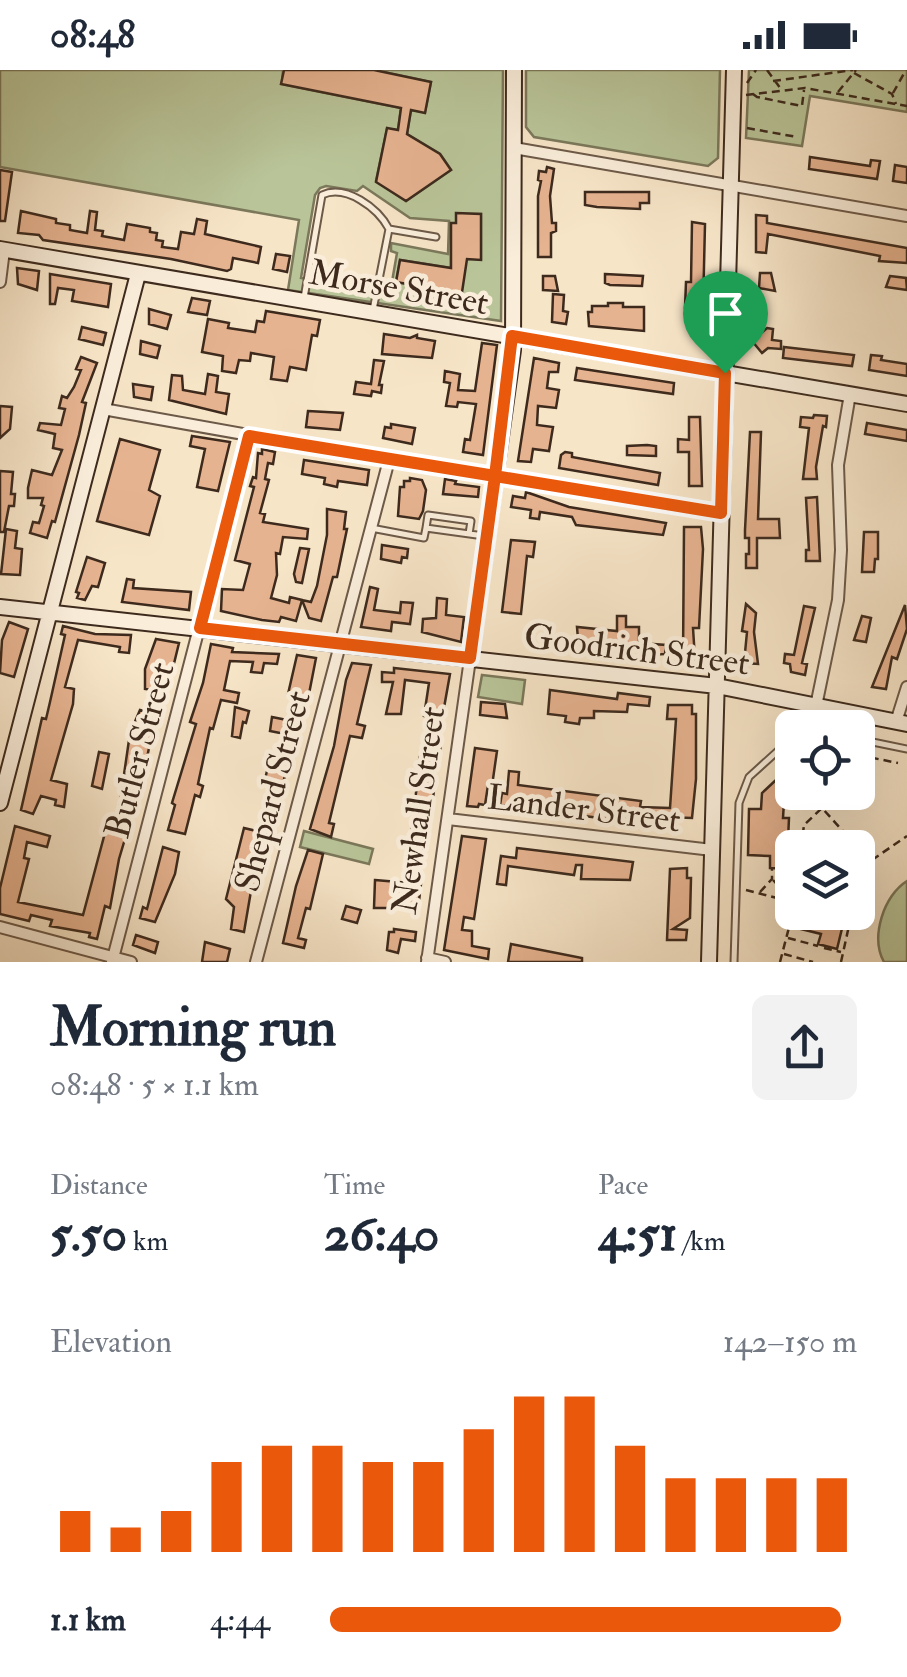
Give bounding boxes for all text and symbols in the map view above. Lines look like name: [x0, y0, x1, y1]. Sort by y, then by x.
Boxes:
text: 08:48: [50, 11, 135, 59]
street label: Morse Street: [306, 251, 492, 325]
pin: [683, 271, 768, 374]
icon: arrive: [698, 286, 753, 341]
street label: Goodrich Street: [522, 614, 752, 686]
street label: Butler Street: [95, 657, 185, 843]
street label: Shepard Street: [225, 686, 321, 897]
street label: Newhall Street: [383, 704, 455, 917]
map controls: [775, 710, 875, 930]
button: locate: [775, 710, 875, 810]
street label: Lander Street: [485, 775, 683, 843]
button: layers: [775, 830, 875, 930]
text: Morning run: [50, 993, 336, 1062]
button: share: [752, 995, 857, 1100]
text: 08:48 · 5 × 1.1 km: [50, 1065, 259, 1105]
text: Distance: [50, 1168, 148, 1203]
text: Time: [324, 1168, 385, 1203]
text: Pace: [598, 1168, 648, 1203]
text: 5.50: [50, 1203, 127, 1266]
text: 26:40: [324, 1203, 440, 1266]
text: 4:51: [598, 1203, 677, 1266]
text: km: [127, 1224, 168, 1259]
text: /km: [677, 1224, 725, 1259]
text: Elevation: [50, 1322, 172, 1362]
text: 142–150 m: [723, 1322, 857, 1362]
text: 1.1 km: [50, 1600, 126, 1640]
text: 4:44: [210, 1600, 270, 1640]

